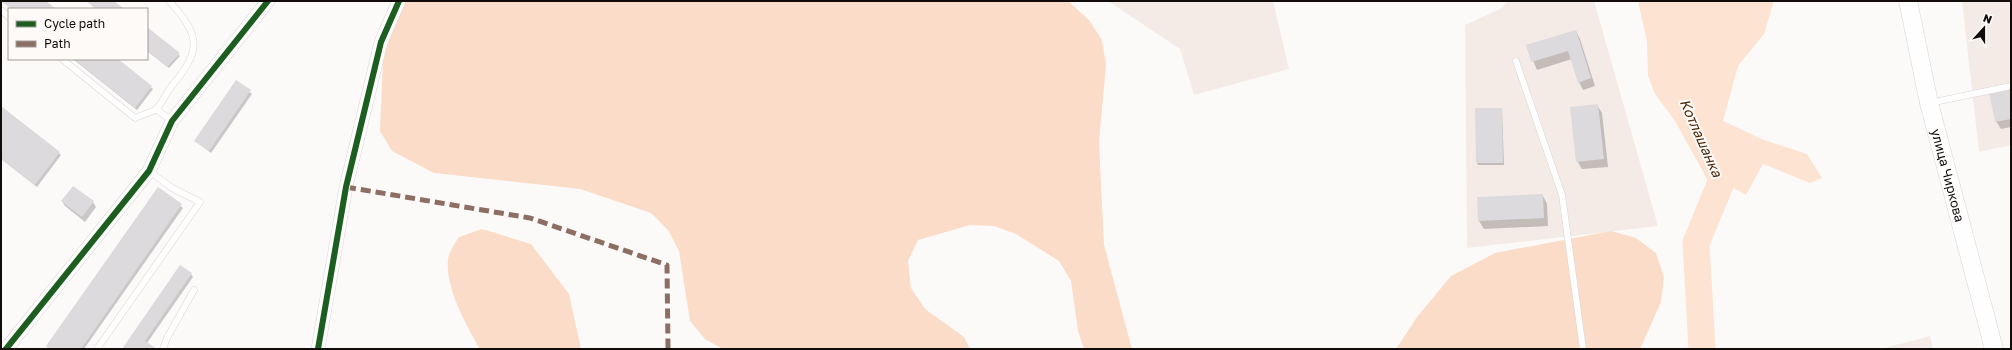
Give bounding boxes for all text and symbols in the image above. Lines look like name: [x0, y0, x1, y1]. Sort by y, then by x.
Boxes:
legend: [8, 8, 148, 60]
north arrow: [1964, 8, 2004, 48]
text: N: [1982, 11, 1994, 26]
text: Cycle path: [44, 16, 105, 31]
text: Path: [44, 36, 71, 51]
water label: Котлашанка: [1677, 96, 1727, 181]
street label: улица Чиркова: [1928, 127, 1968, 224]

